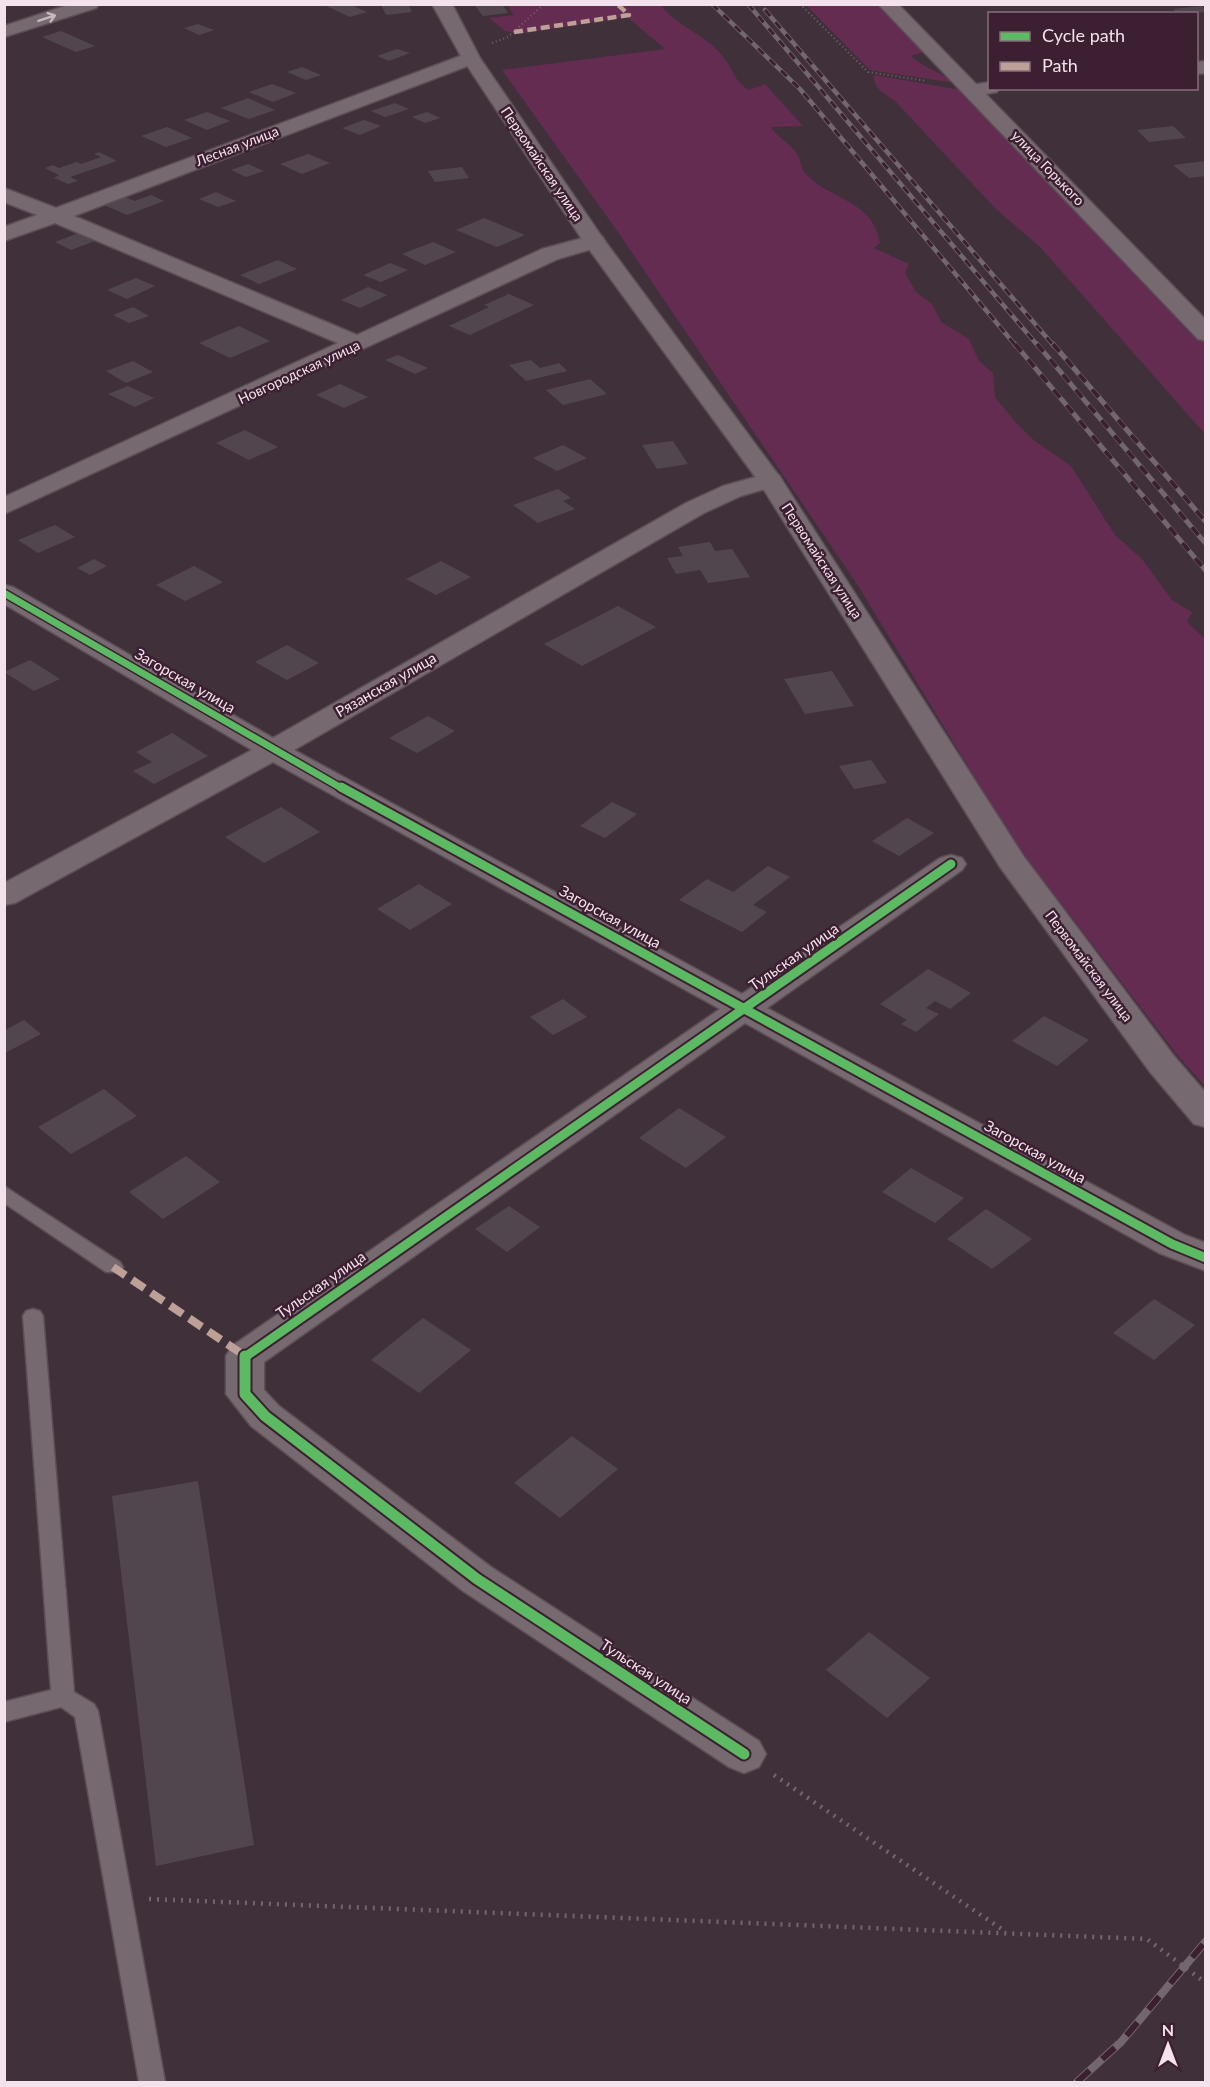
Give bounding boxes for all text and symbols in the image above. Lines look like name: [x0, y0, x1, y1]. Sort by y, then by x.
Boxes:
one-way arrow: [37, 12, 56, 23]
legend: [988, 12, 1198, 90]
text: Cycle path: [1042, 24, 1125, 46]
text: Path: [1042, 54, 1078, 76]
street label: Первомайская улица: [498, 103, 587, 224]
street label: Лесная улица: [192, 122, 281, 170]
street label: улица Горького: [1008, 127, 1088, 209]
street label: Новгородская улица: [235, 336, 362, 407]
street label: Первомайская улица: [779, 500, 866, 622]
street label: Загорская улица: [132, 644, 239, 716]
street label: Рязанская улица: [332, 648, 439, 720]
street label: Загорская улица: [557, 881, 664, 951]
street label: Первомайская улица: [1042, 907, 1137, 1025]
street label: Тульская улица: [745, 919, 842, 994]
street label: Загорская улица: [982, 1116, 1089, 1186]
street label: Тульская улица: [272, 1247, 369, 1322]
street label: Тульская улица: [598, 1635, 696, 1707]
north arrow: [1138, 2015, 1198, 2075]
text: N: [1162, 2020, 1174, 2039]

